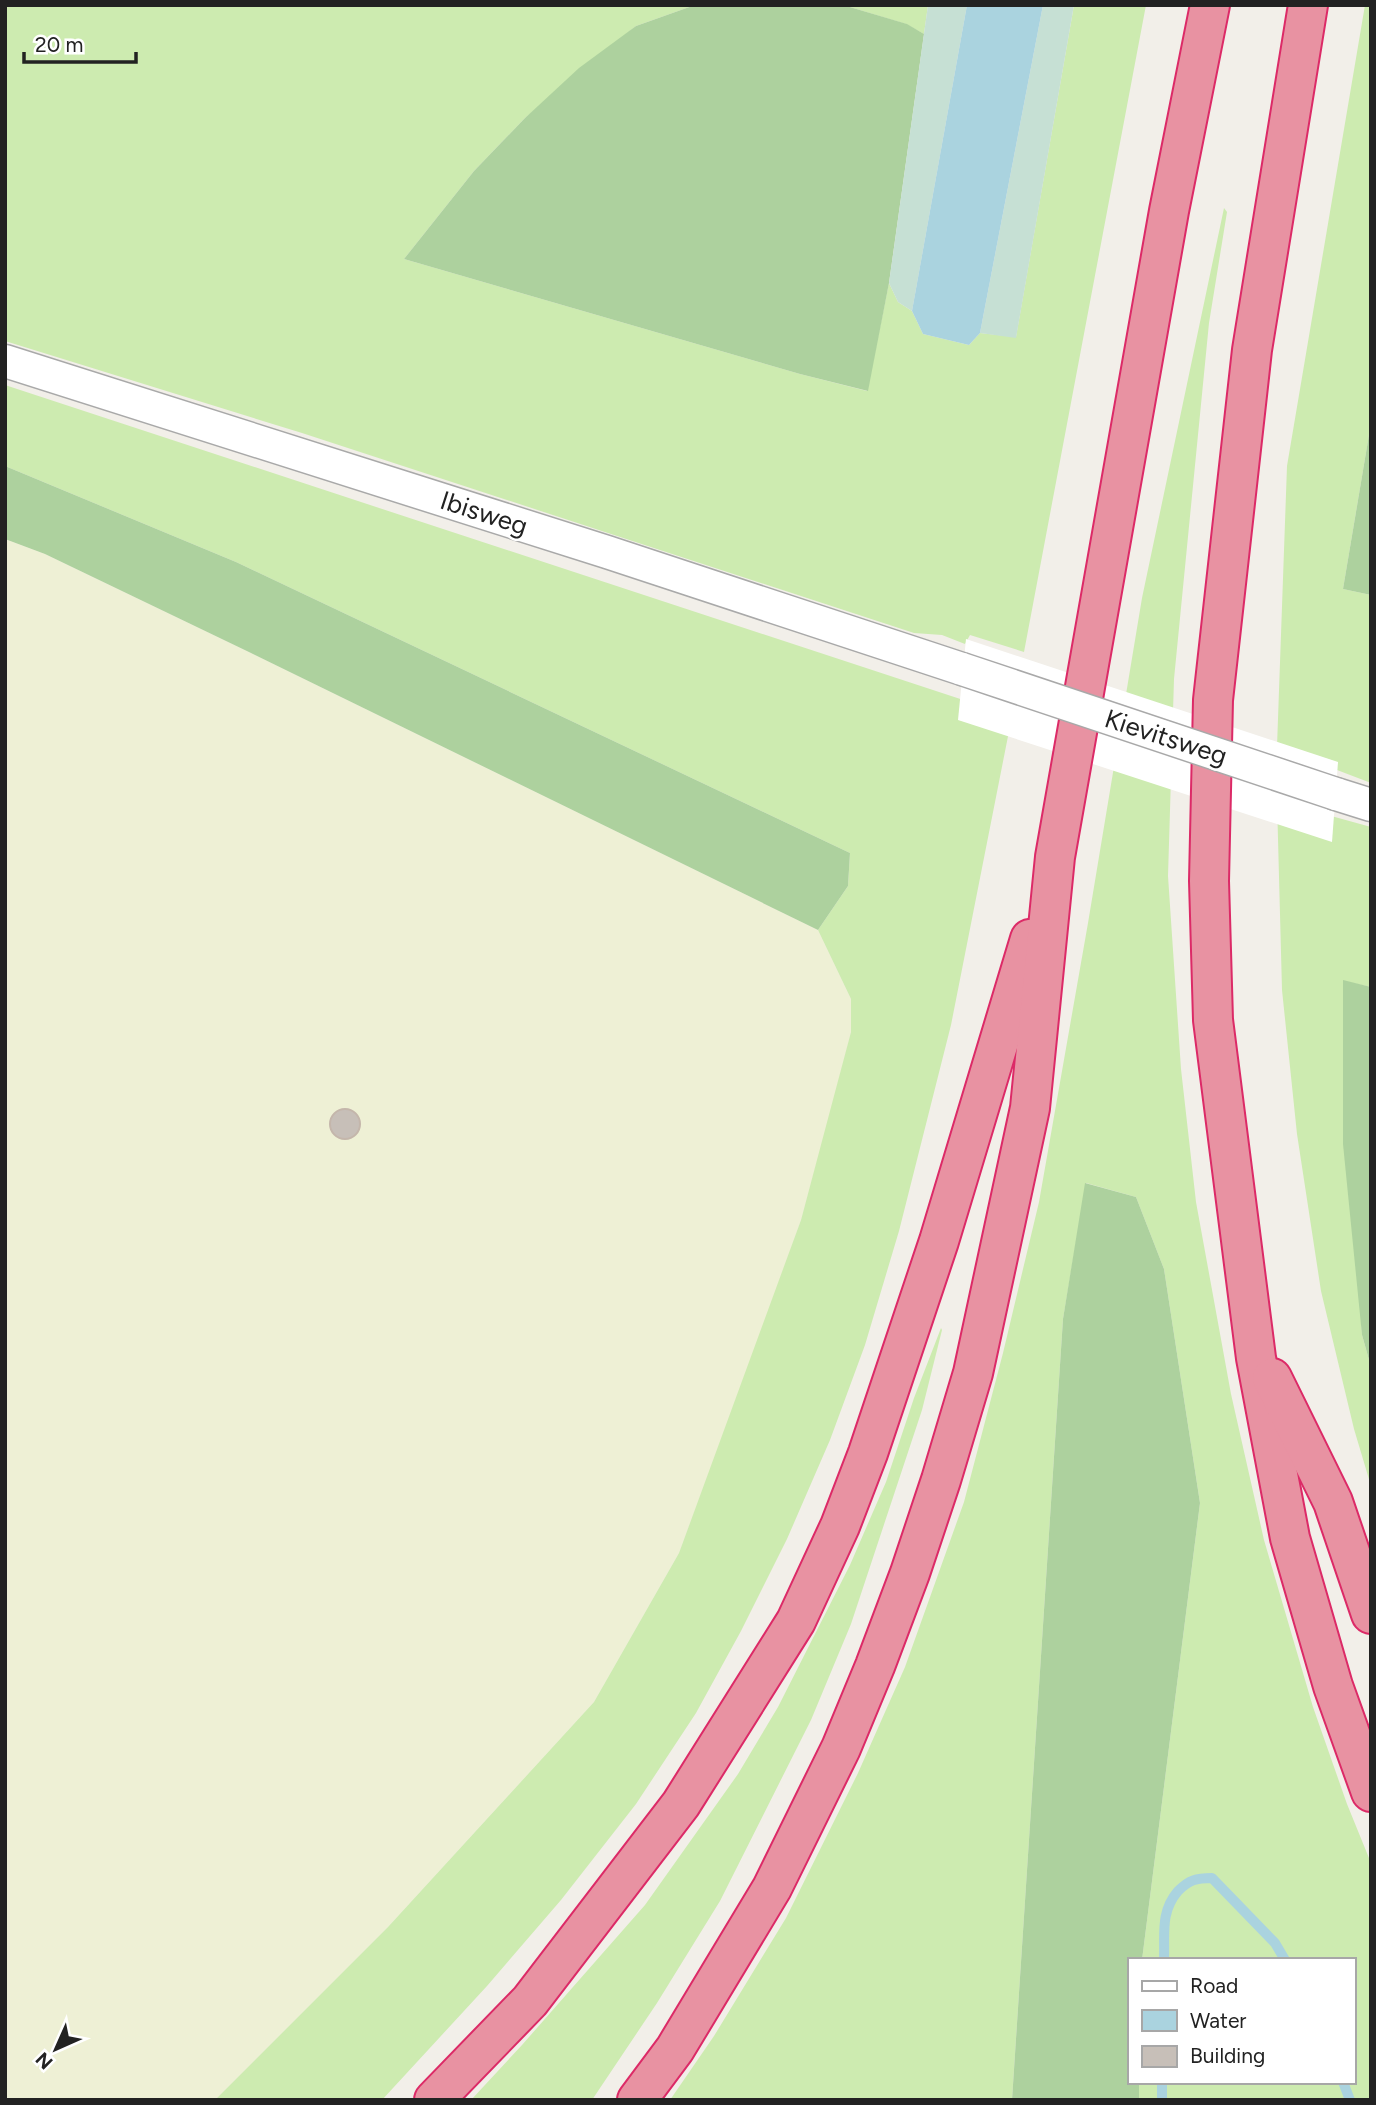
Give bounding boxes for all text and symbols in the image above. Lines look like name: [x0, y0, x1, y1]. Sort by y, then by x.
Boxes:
scale bar: [24, 21, 136, 65]
text: 20 m: [35, 32, 83, 57]
street label: Ibisweg: [436, 484, 532, 542]
street label: Kievitsweg: [1101, 702, 1231, 772]
legend: [1128, 1958, 1355, 2084]
text: Road: [1190, 1973, 1238, 1998]
text: Water: [1190, 2008, 1246, 2033]
north arrow: [21, 2014, 91, 2084]
text: Building: [1190, 2043, 1265, 2068]
text: N: [31, 2047, 58, 2074]

